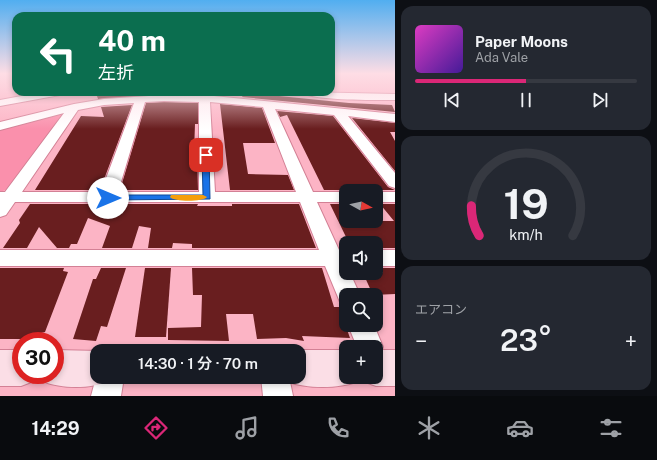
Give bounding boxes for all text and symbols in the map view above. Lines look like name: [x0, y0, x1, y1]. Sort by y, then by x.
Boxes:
text: 40 m: [98, 24, 166, 57]
icon: left: [32, 28, 84, 80]
text: Paper Moons: [475, 33, 568, 50]
text: Ada Vale: [475, 50, 528, 65]
text: 左折: [98, 62, 134, 83]
icon: previous: [441, 89, 463, 111]
icon: pause: [515, 89, 537, 111]
icon: next: [589, 89, 611, 111]
pin: [189, 138, 223, 172]
icon: arrive: [195, 144, 217, 166]
position arrow: [87, 177, 129, 219]
text: 19: [503, 179, 549, 228]
north arrow: [339, 184, 383, 228]
map controls: [339, 184, 383, 384]
text: km/h: [509, 226, 543, 243]
button: sound: [339, 236, 383, 280]
button: search: [339, 288, 383, 332]
text: エアコン: [415, 302, 467, 317]
text: 23°: [500, 322, 552, 358]
text: −: [415, 328, 427, 354]
text: +: [625, 328, 637, 354]
speed limit sign: 30: [12, 332, 64, 384]
button: +: [339, 340, 383, 384]
text: 14:30 · 1 分 · 70 m: [138, 355, 258, 372]
icon: directions: [142, 414, 170, 442]
icon: music: [233, 414, 261, 442]
icon: phone: [324, 414, 352, 442]
icon: climate: [415, 414, 443, 442]
icon: car: [506, 414, 534, 442]
icon: filters: [597, 414, 625, 442]
text: 14:29: [31, 418, 80, 439]

